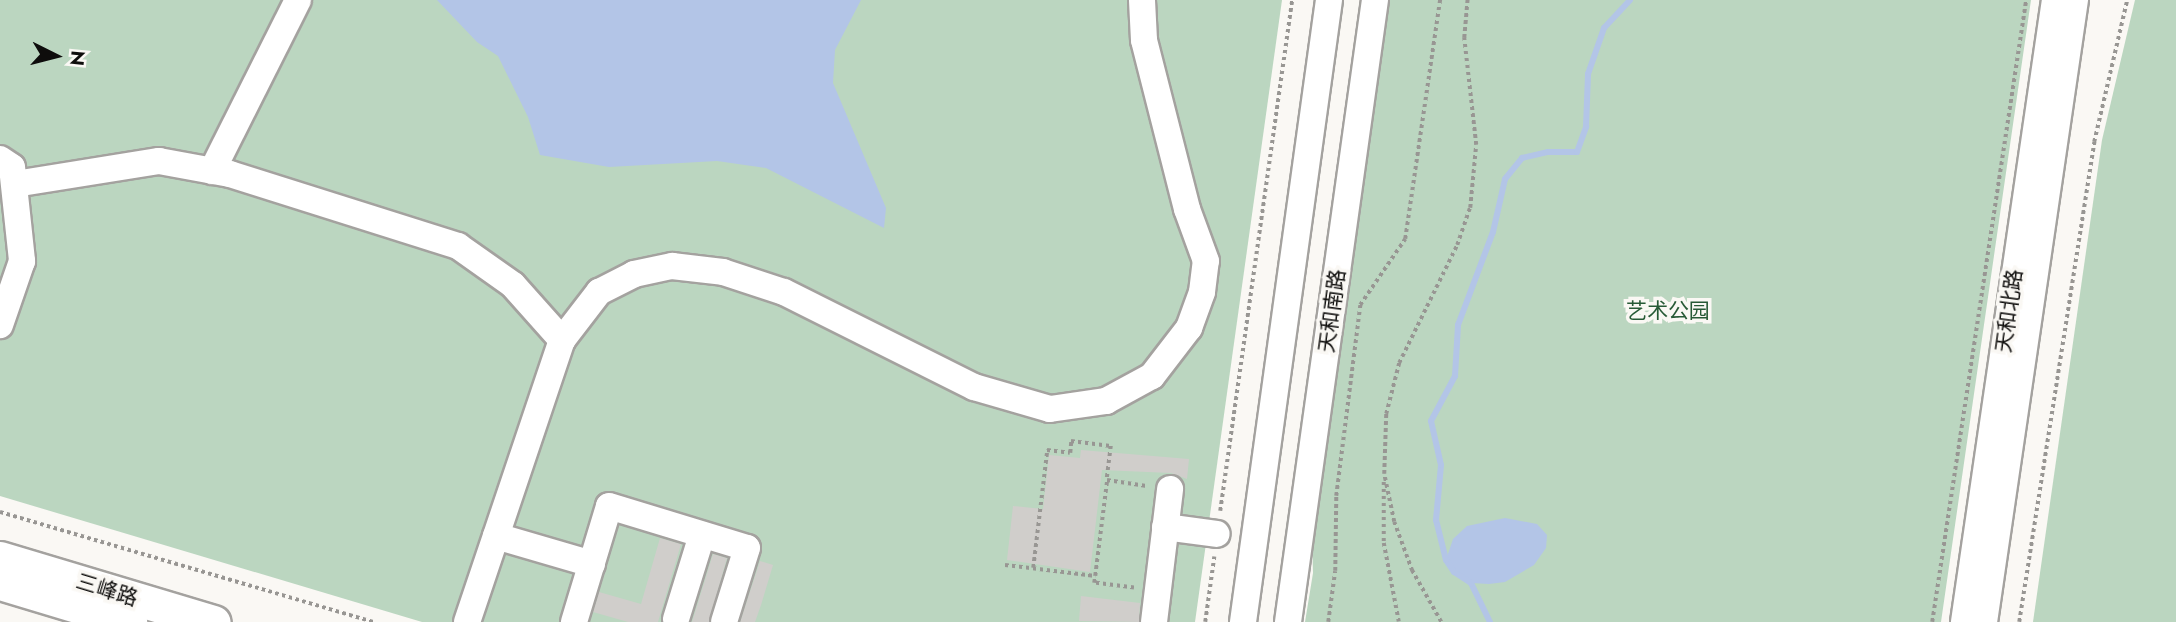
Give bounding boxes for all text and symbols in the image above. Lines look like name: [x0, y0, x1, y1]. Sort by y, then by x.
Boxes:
north arrow: [21, 21, 91, 91]
text: N: [63, 49, 92, 67]
street label: 天和南路: [1314, 268, 1350, 354]
street label: 天和北路: [1991, 268, 2027, 354]
park label: 艺术公园: [1626, 298, 1710, 324]
street label: 三峰路: [73, 569, 141, 611]

